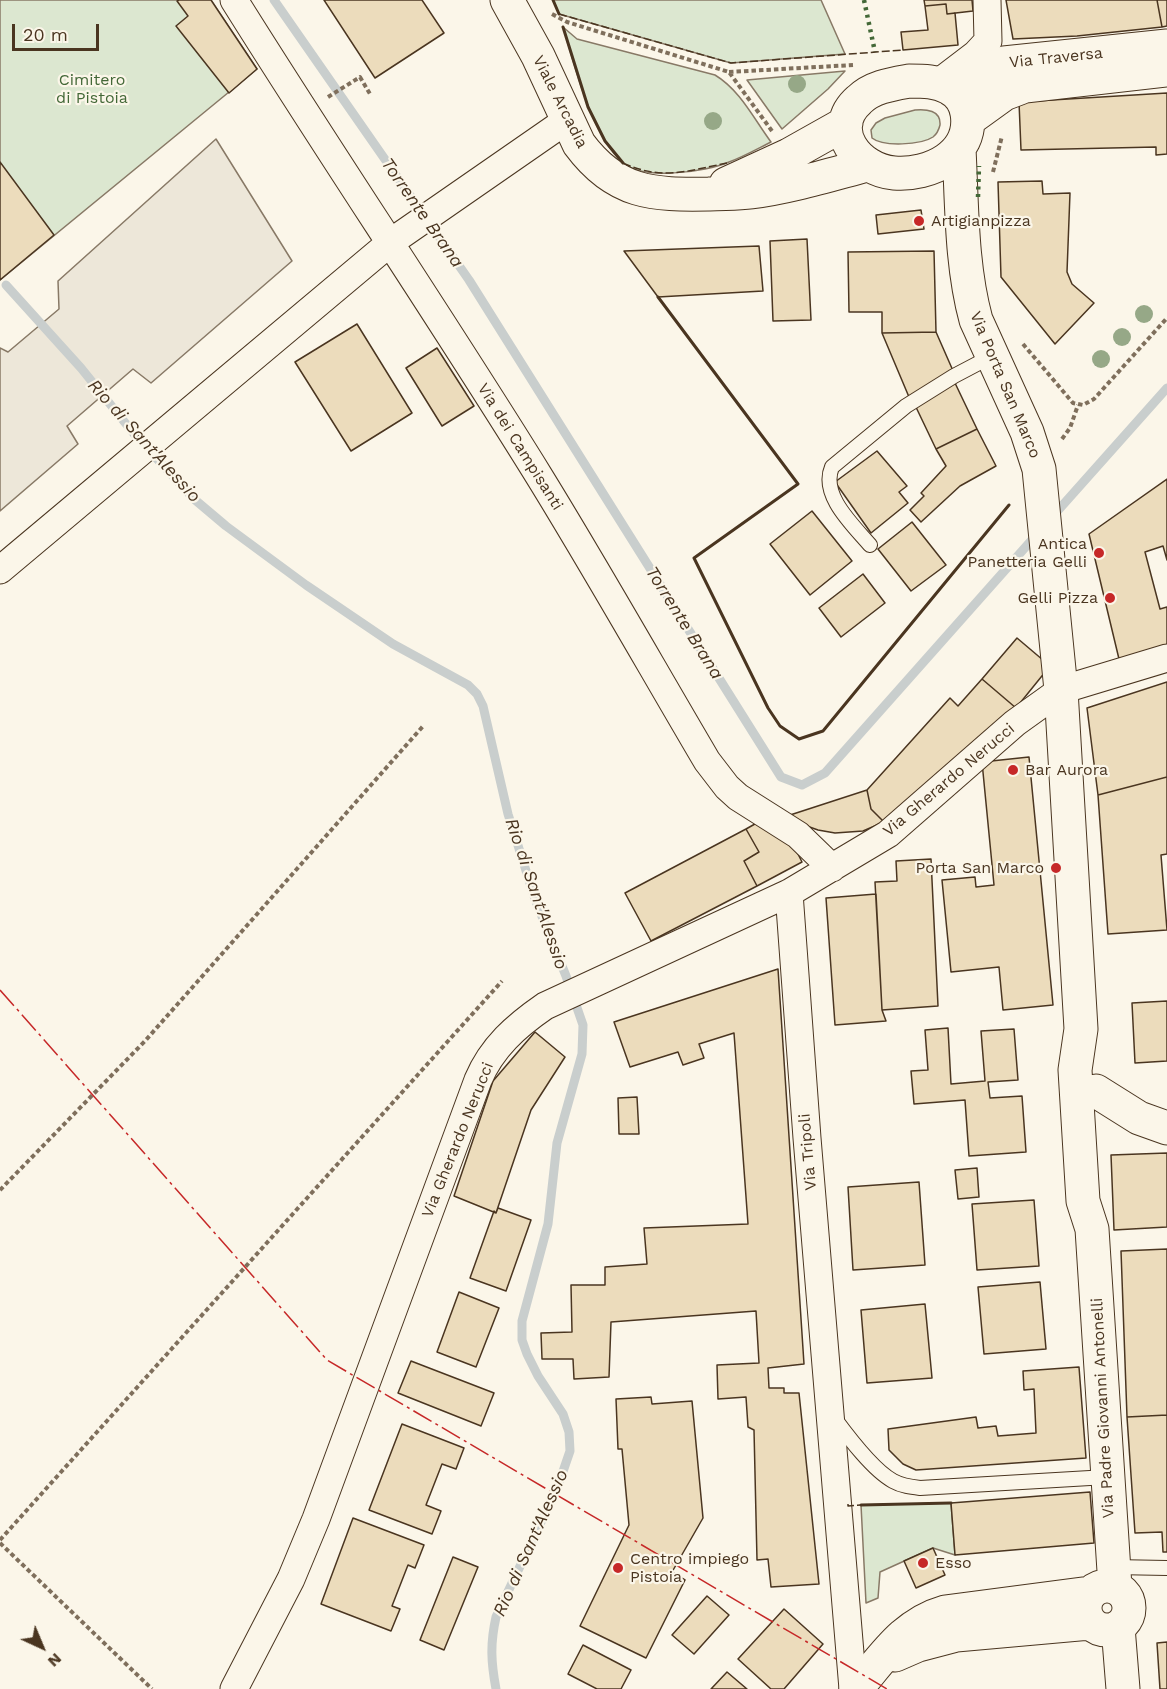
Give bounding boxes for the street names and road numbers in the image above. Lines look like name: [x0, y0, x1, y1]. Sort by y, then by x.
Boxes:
street label: Via Traversa: [1008, 44, 1104, 72]
street label: Viale Arcadia: [528, 52, 592, 152]
street label: Via Porta San Marco: [965, 309, 1045, 461]
street label: Via dei Campisanti: [473, 380, 567, 514]
street label: Via Gherardo Nerucci: [879, 719, 1019, 841]
street label: Via Gherardo Nerucci: [418, 1059, 498, 1221]
street label: Via Tripoli: [795, 1113, 821, 1191]
street label: Via Padre Giovanni Antonelli: [1088, 1297, 1118, 1519]

